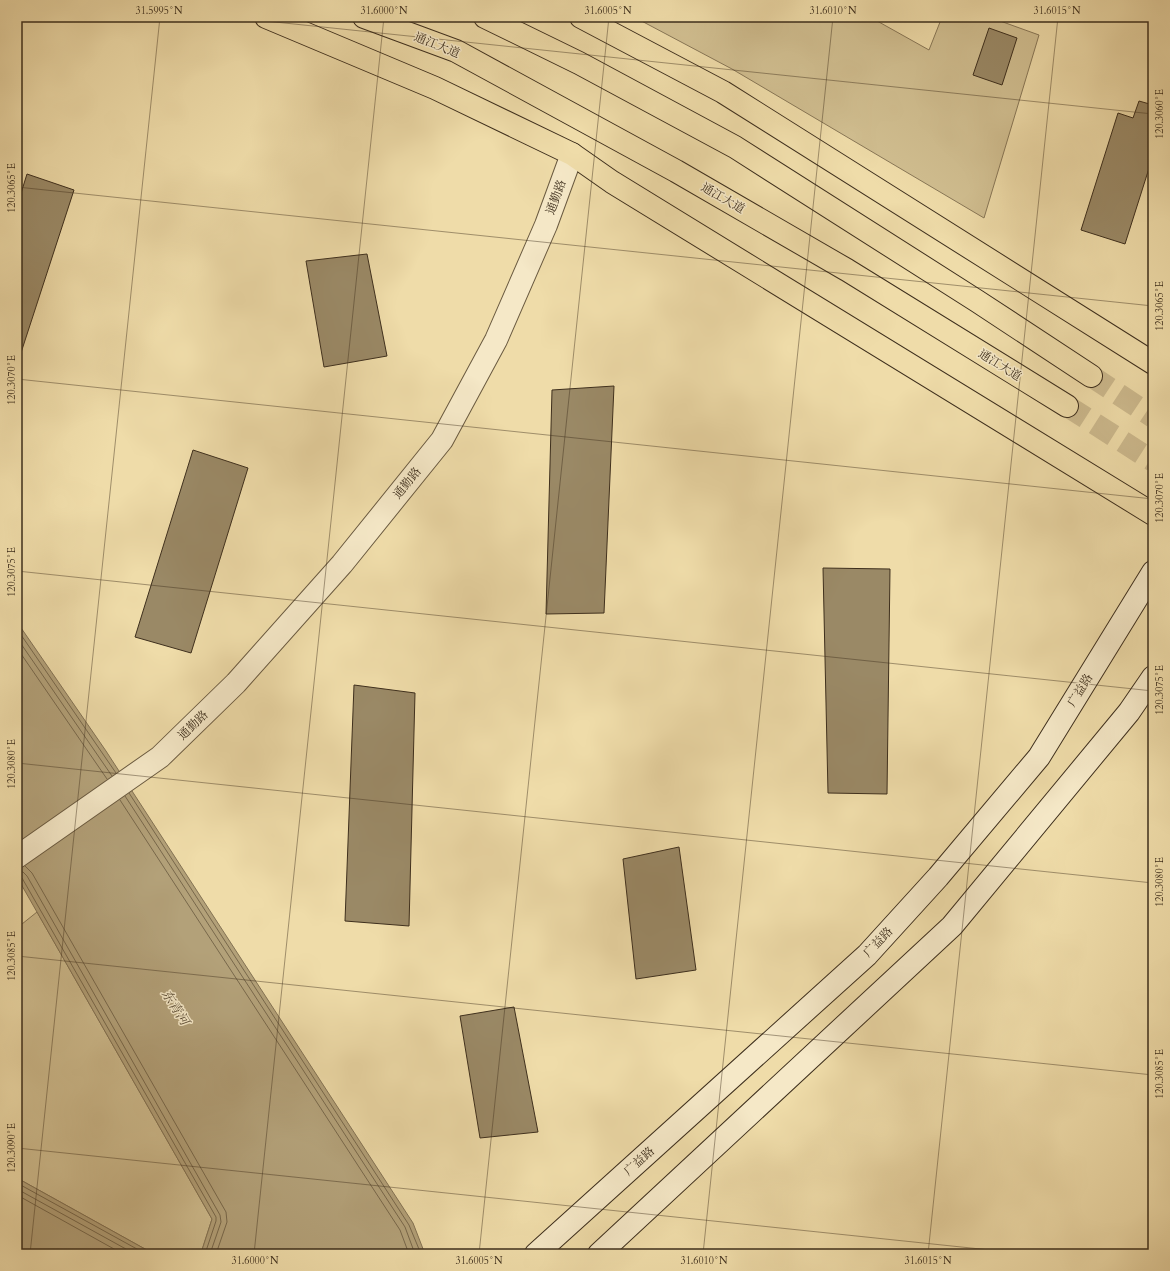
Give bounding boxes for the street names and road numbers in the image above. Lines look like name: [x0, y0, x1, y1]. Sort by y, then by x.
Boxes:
street label: 通江大道: [412, 29, 462, 61]
street label: 通勤路: [542, 177, 570, 217]
street label: 通江大道: [698, 179, 748, 217]
street label: 通江大道: [975, 345, 1025, 385]
street label: 通勤路: [389, 464, 425, 502]
street label: 广益路: [1064, 670, 1096, 710]
street label: 通勤路: [174, 707, 212, 743]
street label: 广益路: [860, 923, 896, 961]
street label: 广益路: [620, 1143, 658, 1179]

